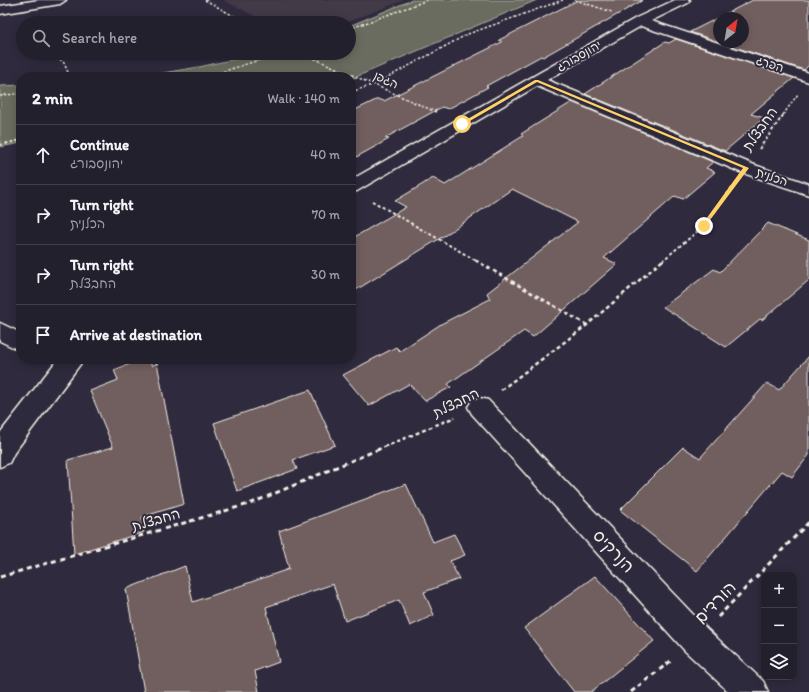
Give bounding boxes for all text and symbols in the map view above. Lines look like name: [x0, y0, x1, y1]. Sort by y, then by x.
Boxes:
north arrow: [713, 12, 749, 48]
search box: [16, 16, 356, 60]
icon: search: [30, 27, 52, 49]
text: Search here: [62, 29, 137, 47]
street label: יהונסבורג: [554, 38, 604, 74]
street label: הפרג: [754, 53, 786, 75]
street label: הגפן: [371, 68, 401, 93]
text: 2 min: [32, 88, 72, 108]
text: Walk · 140 m: [268, 91, 340, 106]
street label: החבצלת: [738, 104, 781, 155]
route start: [453, 115, 471, 133]
text: Continue: [70, 136, 129, 154]
icon: ahead: [32, 144, 54, 166]
text: 40 m: [310, 147, 340, 162]
text: יהונסבורג: [70, 156, 123, 171]
street label: הכלנית: [754, 165, 790, 189]
text: Turn right: [70, 196, 134, 214]
icon: right: [32, 204, 54, 226]
text: 70 m: [312, 207, 340, 222]
text: הכלנית: [70, 216, 105, 231]
route end: [695, 217, 713, 235]
text: Turn right: [70, 256, 134, 274]
icon: right: [32, 264, 54, 286]
text: 30 m: [311, 267, 340, 282]
text: החבצלת: [70, 276, 116, 291]
icon: arrive: [32, 324, 54, 346]
text: Arrive at destination: [70, 326, 202, 344]
street label: החבצלת: [429, 384, 482, 422]
street label: החבצלת: [129, 505, 182, 535]
street label: הנרקיס: [588, 525, 639, 577]
map controls: [761, 572, 797, 680]
button: +: [761, 572, 797, 608]
street label: הורדים: [690, 577, 740, 627]
button: −: [761, 608, 797, 644]
button: layers: [761, 644, 797, 680]

